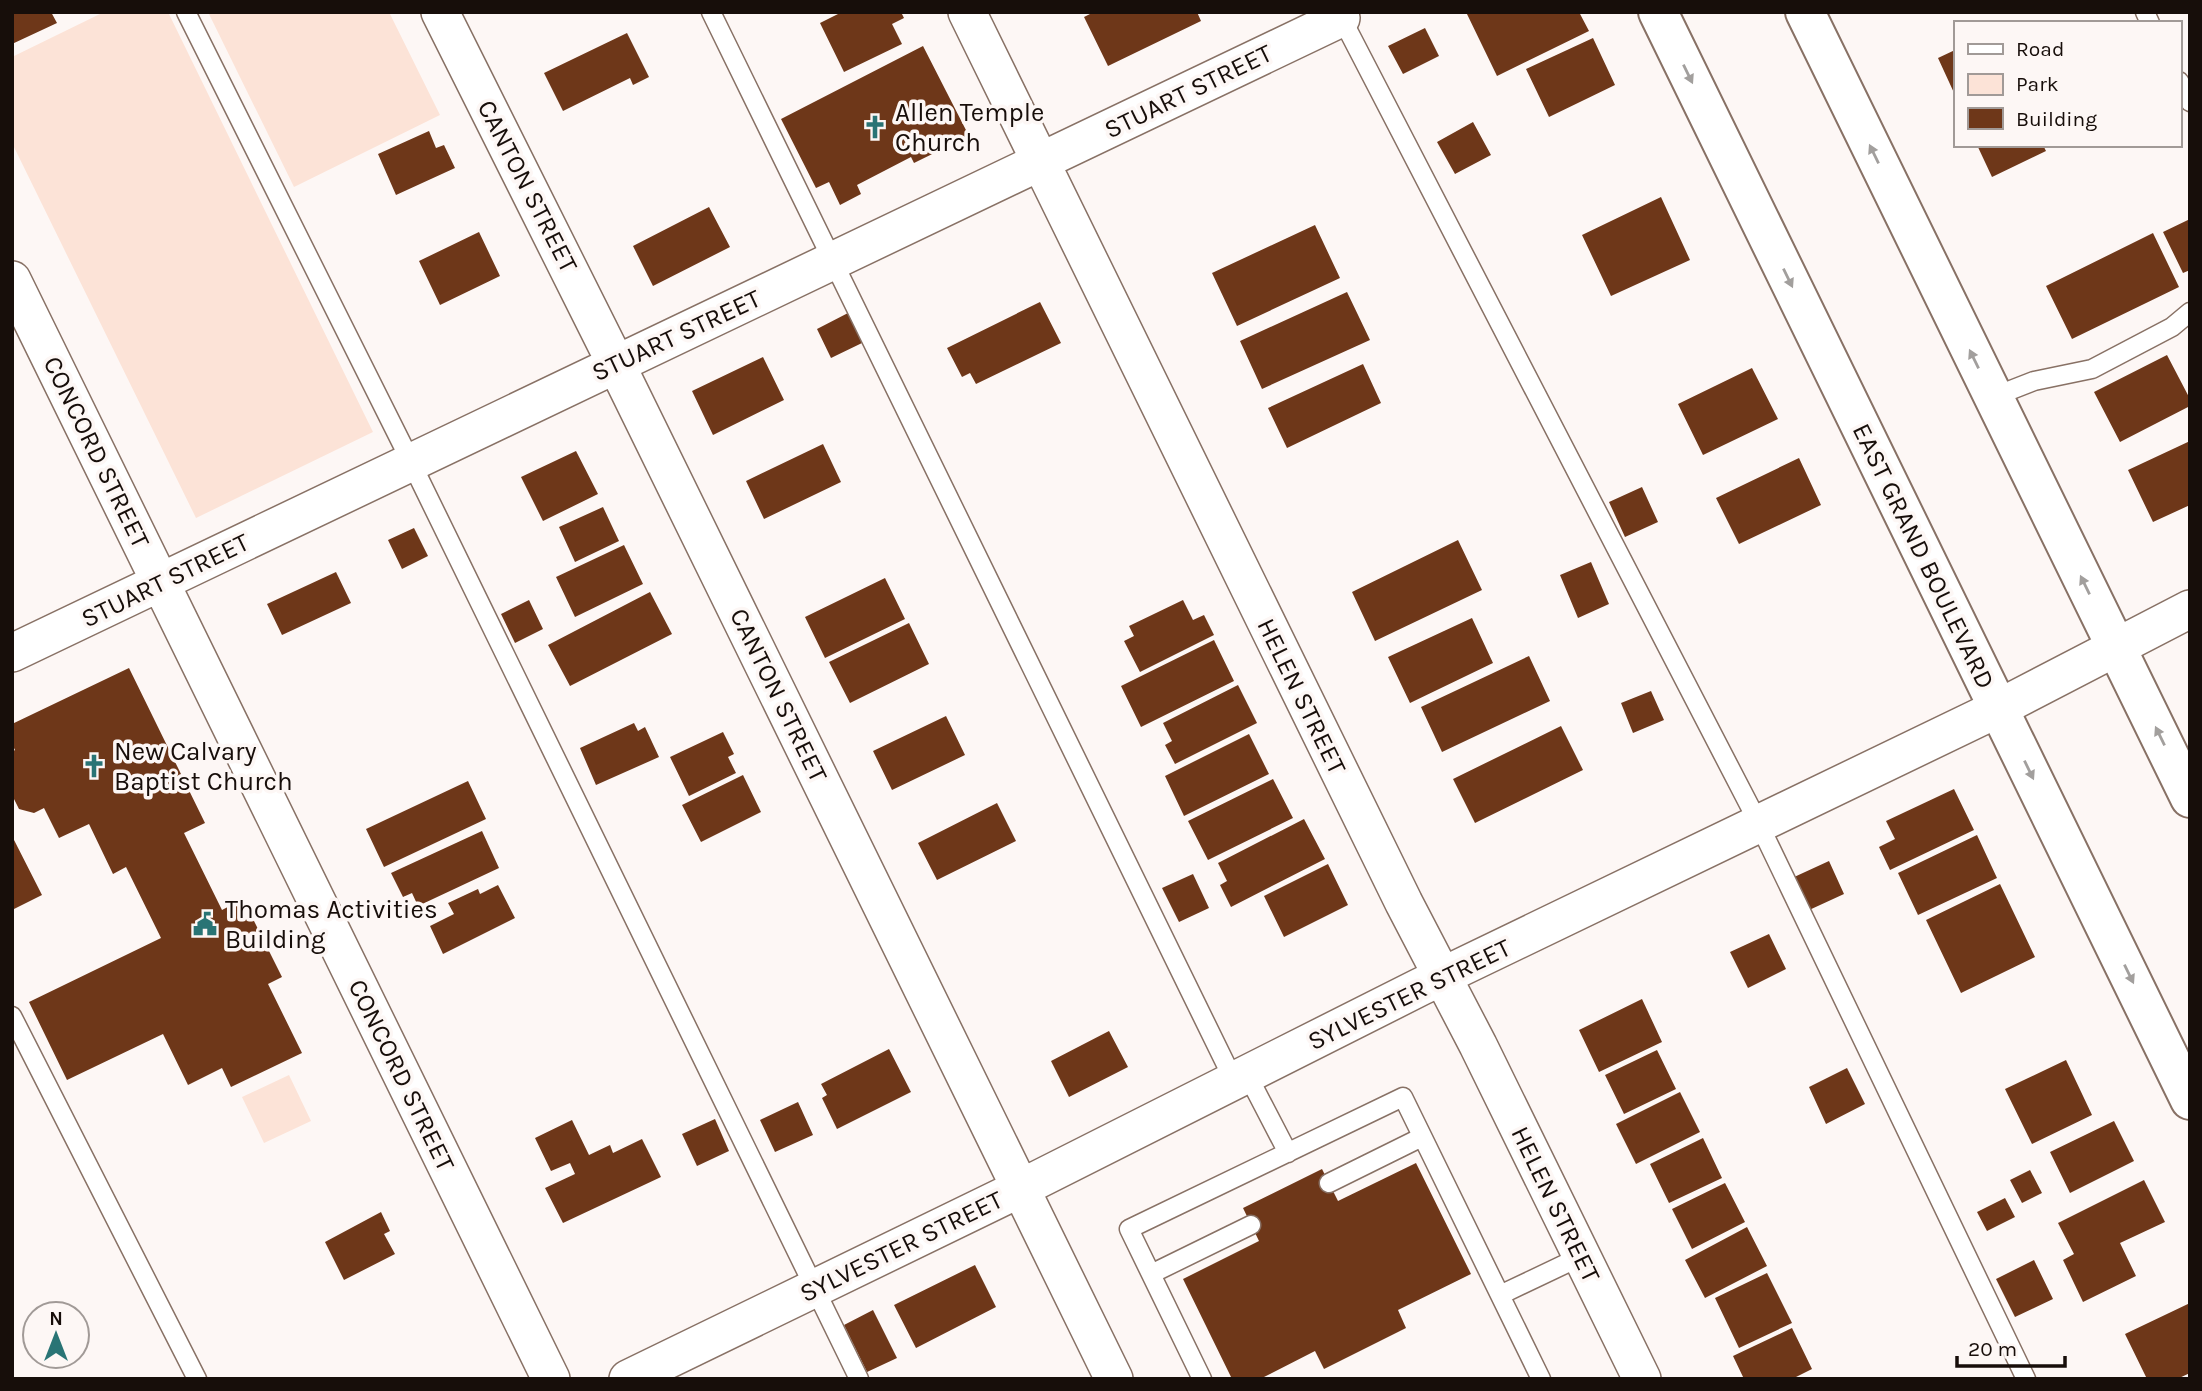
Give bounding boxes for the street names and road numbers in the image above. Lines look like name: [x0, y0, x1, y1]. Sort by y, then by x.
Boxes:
street label: STUART STREET: [1099, 37, 1277, 145]
street label: CANTON STREET: [471, 95, 584, 278]
street label: STUART STREET: [587, 283, 766, 388]
street label: CONCORD STREET: [37, 351, 156, 553]
street label: EAST GRAND BOULEVARD: [1846, 418, 2001, 694]
street label: STUART STREET: [76, 526, 254, 634]
street label: CANTON STREET: [723, 603, 834, 787]
street label: HELEN STREET: [1250, 613, 1353, 779]
street label: SYLVESTER STREET: [1303, 932, 1516, 1057]
street label: CONCORD STREET: [342, 974, 461, 1176]
street label: HELEN STREET: [1504, 1121, 1607, 1287]
street label: SYLVESTER STREET: [795, 1184, 1008, 1309]

